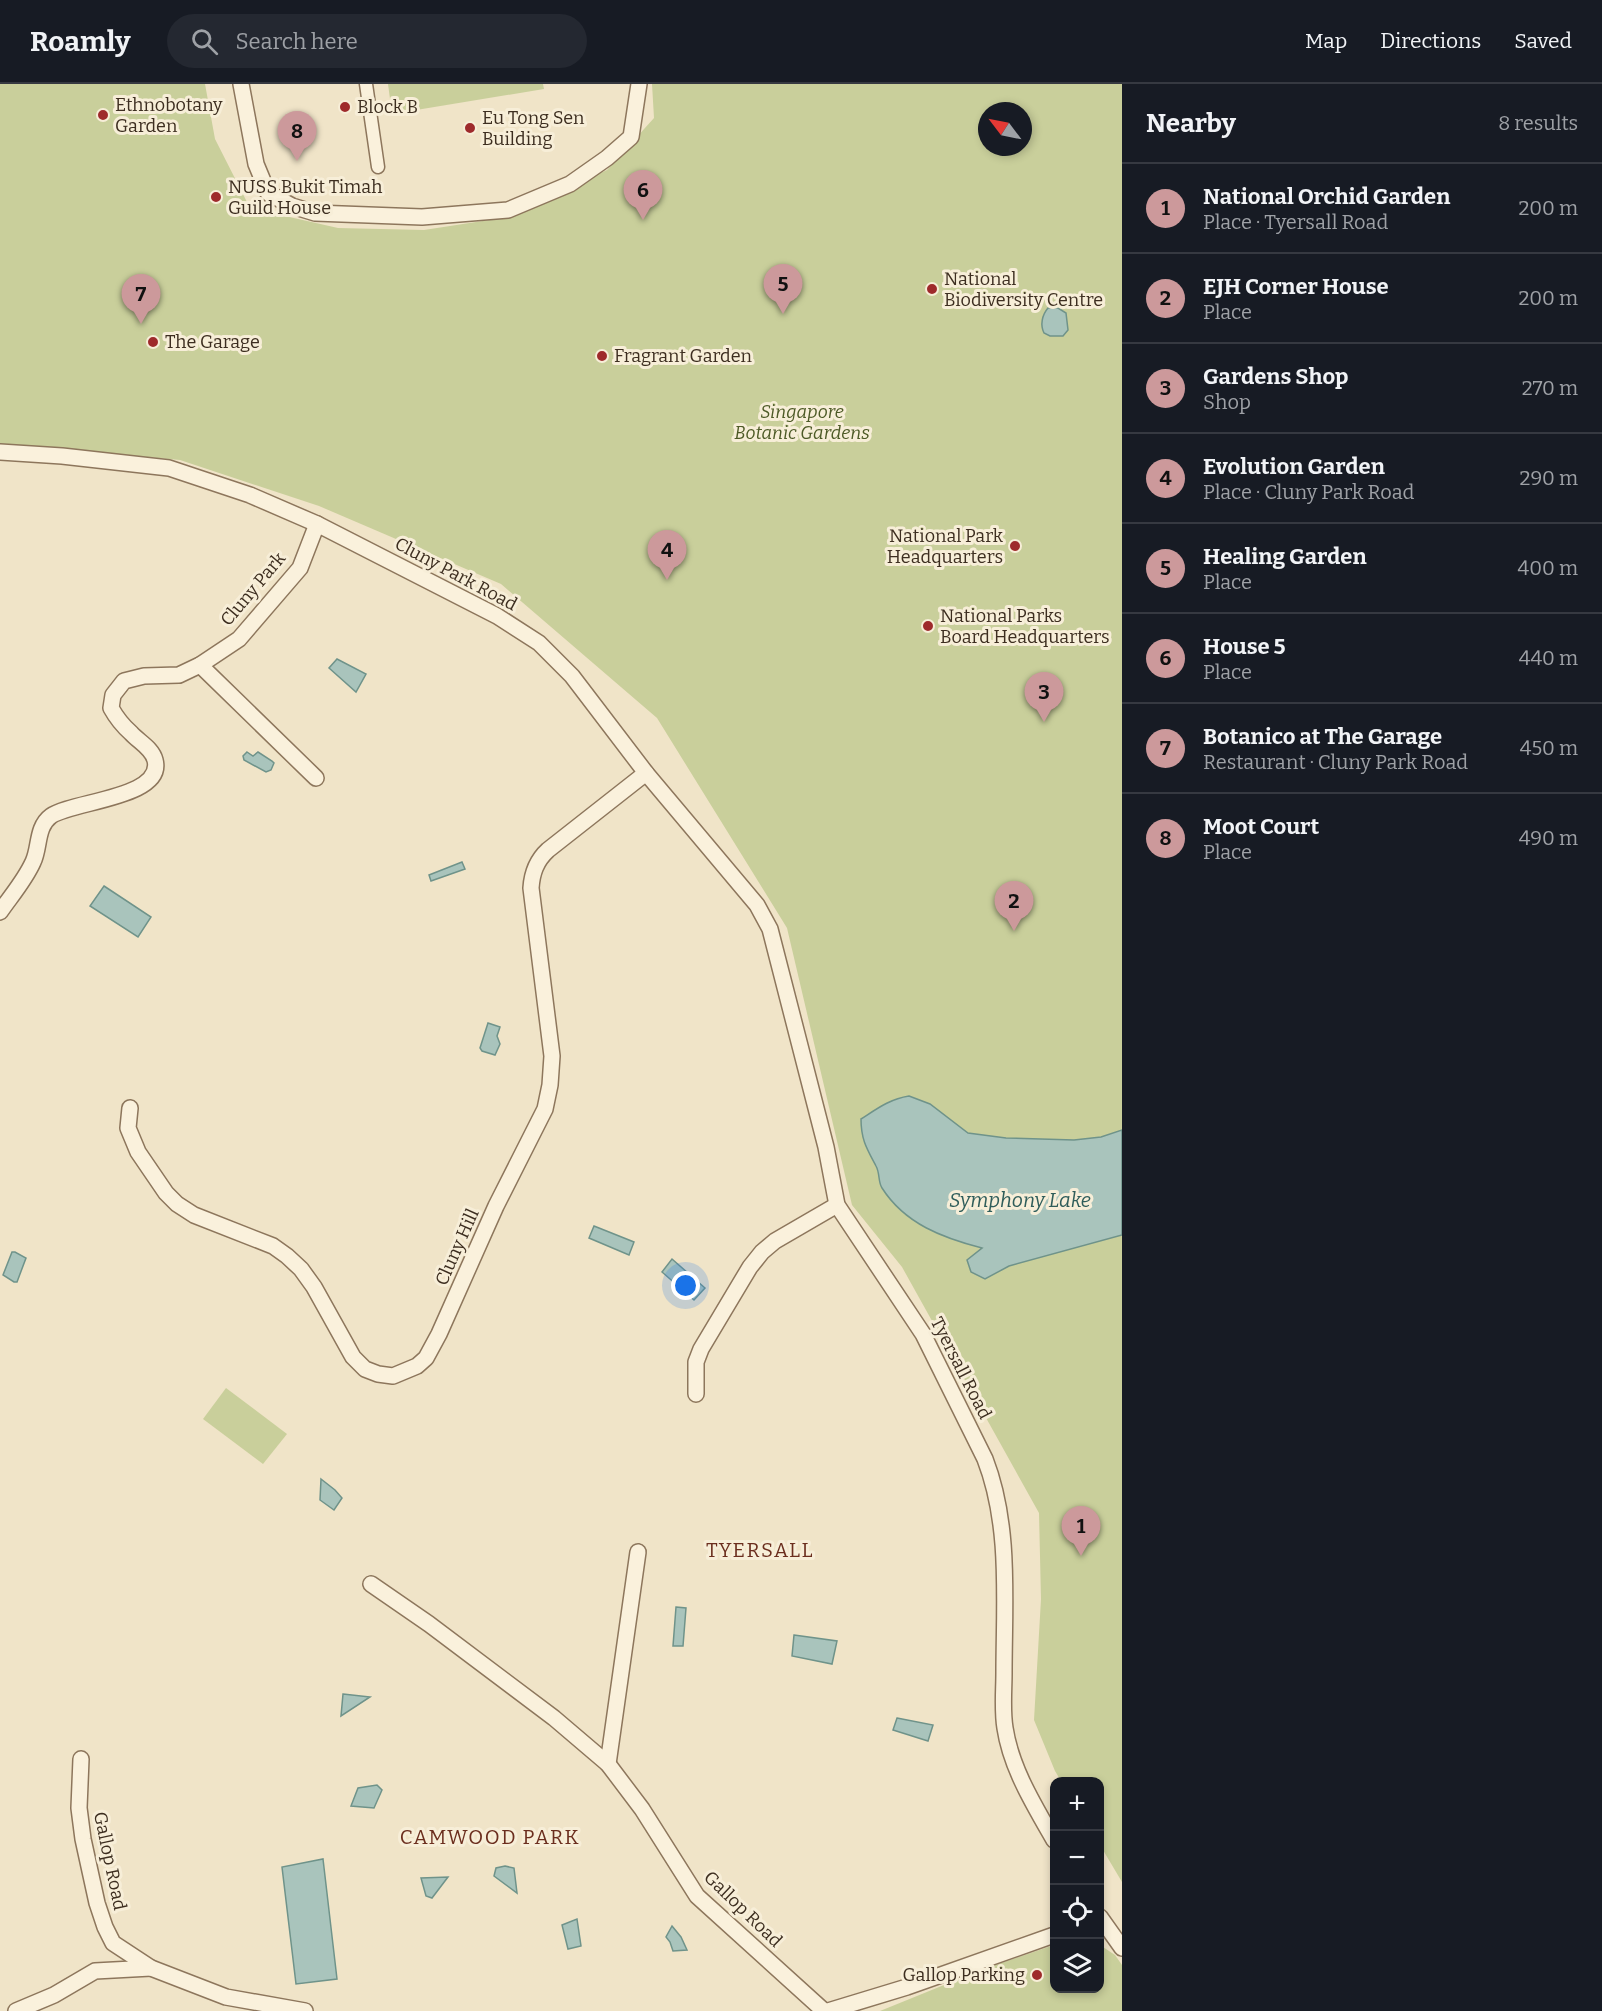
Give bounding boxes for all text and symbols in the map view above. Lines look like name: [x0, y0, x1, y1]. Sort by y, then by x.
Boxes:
search box: [167, 14, 587, 68]
text: Roamly: [30, 25, 131, 58]
icon: search: [188, 25, 221, 58]
text: Search here: [236, 28, 358, 55]
text: Map: [1305, 28, 1347, 54]
text: Directions: [1380, 28, 1481, 54]
text: Saved: [1514, 28, 1572, 54]
place label: Ethnobotany Garden: [115, 94, 223, 137]
place label: Block B: [357, 96, 418, 118]
marker: Block B: [338, 100, 352, 114]
north arrow: [978, 102, 1032, 156]
place label: Eu Tong Sen Building: [482, 107, 585, 150]
marker: Ethnobotany Garden: [96, 108, 110, 122]
text: Nearby: [1146, 108, 1236, 139]
text: 8 results: [1498, 111, 1578, 135]
pin: 8: [278, 112, 316, 161]
marker: Eu Tong Sen Building: [463, 121, 477, 135]
pin: 6: [624, 170, 662, 220]
place label: NUSS Bukit Timah Guild House: [228, 176, 382, 219]
text: National Orchid Garden: [1203, 183, 1450, 210]
marker: NUSS Bukit Timah Guild House: [209, 190, 223, 204]
text: 1: [1161, 196, 1170, 220]
text: 200 m: [1518, 196, 1578, 220]
text: Place · Tyersall Road: [1203, 210, 1388, 234]
pin: 5: [764, 264, 802, 314]
place label: National Biodiversity Centre: [944, 268, 1103, 311]
text: EJH Corner House: [1203, 273, 1389, 300]
pin: 7: [122, 274, 160, 324]
marker: National Biodiversity Centre: [925, 282, 939, 296]
text: 2: [1160, 286, 1171, 310]
text: 200 m: [1518, 286, 1578, 310]
text: Place: [1203, 300, 1252, 324]
place label: The Garage: [165, 331, 260, 353]
marker: The Garage: [146, 335, 160, 349]
place label: Fragrant Garden: [614, 345, 753, 367]
marker: Fragrant Garden: [595, 349, 609, 363]
text: Gardens Shop: [1203, 363, 1348, 390]
text: 3: [1160, 376, 1171, 400]
text: 270 m: [1522, 376, 1578, 400]
text: Shop: [1203, 390, 1251, 414]
park label: Singapore Botanic Gardens: [734, 401, 870, 444]
text: Evolution Garden: [1203, 453, 1385, 480]
text: 4: [1159, 466, 1172, 490]
text: 290 m: [1520, 466, 1578, 490]
text: Place · Cluny Park Road: [1203, 480, 1414, 504]
place label: National Park Headquarters: [887, 525, 1004, 568]
pin: 4: [648, 530, 686, 580]
street label: Cluny Park Road: [391, 533, 521, 616]
marker: National Park Headquarters: [1008, 539, 1022, 553]
text: Healing Garden: [1203, 543, 1367, 570]
street label: Cluny Park: [216, 547, 291, 630]
text: 5: [1160, 556, 1171, 580]
text: 400 m: [1518, 556, 1578, 580]
text: Place: [1203, 570, 1252, 594]
place label: National Parks Board Headquarters: [940, 605, 1110, 648]
marker: National Parks Board Headquarters: [921, 619, 935, 633]
text: House 5: [1203, 633, 1286, 660]
text: 6: [1160, 646, 1171, 670]
text: 440 m: [1519, 646, 1578, 670]
text: Place: [1203, 660, 1252, 684]
pin: 3: [1024, 672, 1064, 722]
text: Botanico at The Garage: [1203, 723, 1442, 750]
text: 7: [1160, 736, 1171, 760]
text: 450 m: [1520, 736, 1578, 760]
text: Restaurant · Cluny Park Road: [1203, 750, 1468, 774]
text: Moot Court: [1203, 813, 1319, 840]
text: 8: [1159, 826, 1172, 850]
text: 490 m: [1519, 826, 1578, 850]
text: Place: [1203, 840, 1252, 864]
pin: 2: [994, 882, 1034, 931]
water label: Symphony Lake: [949, 1188, 1091, 1212]
street label: Cluny Hill: [430, 1205, 484, 1289]
your location: [671, 1271, 700, 1300]
street label: Tyersall Road: [926, 1313, 996, 1423]
pin: 1: [1062, 1506, 1100, 1556]
district label: TYERSALL: [706, 1538, 814, 1562]
map controls: [1050, 1777, 1104, 1993]
button: +: [1050, 1777, 1104, 1831]
street label: Gallop Road: [89, 1810, 131, 1913]
district label: CAMWOOD PARK: [400, 1825, 580, 1849]
button: −: [1050, 1831, 1104, 1885]
street label: Gallop Road: [699, 1866, 787, 1952]
button: locate: [1050, 1885, 1104, 1939]
button: layers: [1050, 1939, 1104, 1993]
place label: Gallop Parking: [903, 1964, 1025, 1986]
marker: Gallop Parking: [1030, 1968, 1044, 1982]

